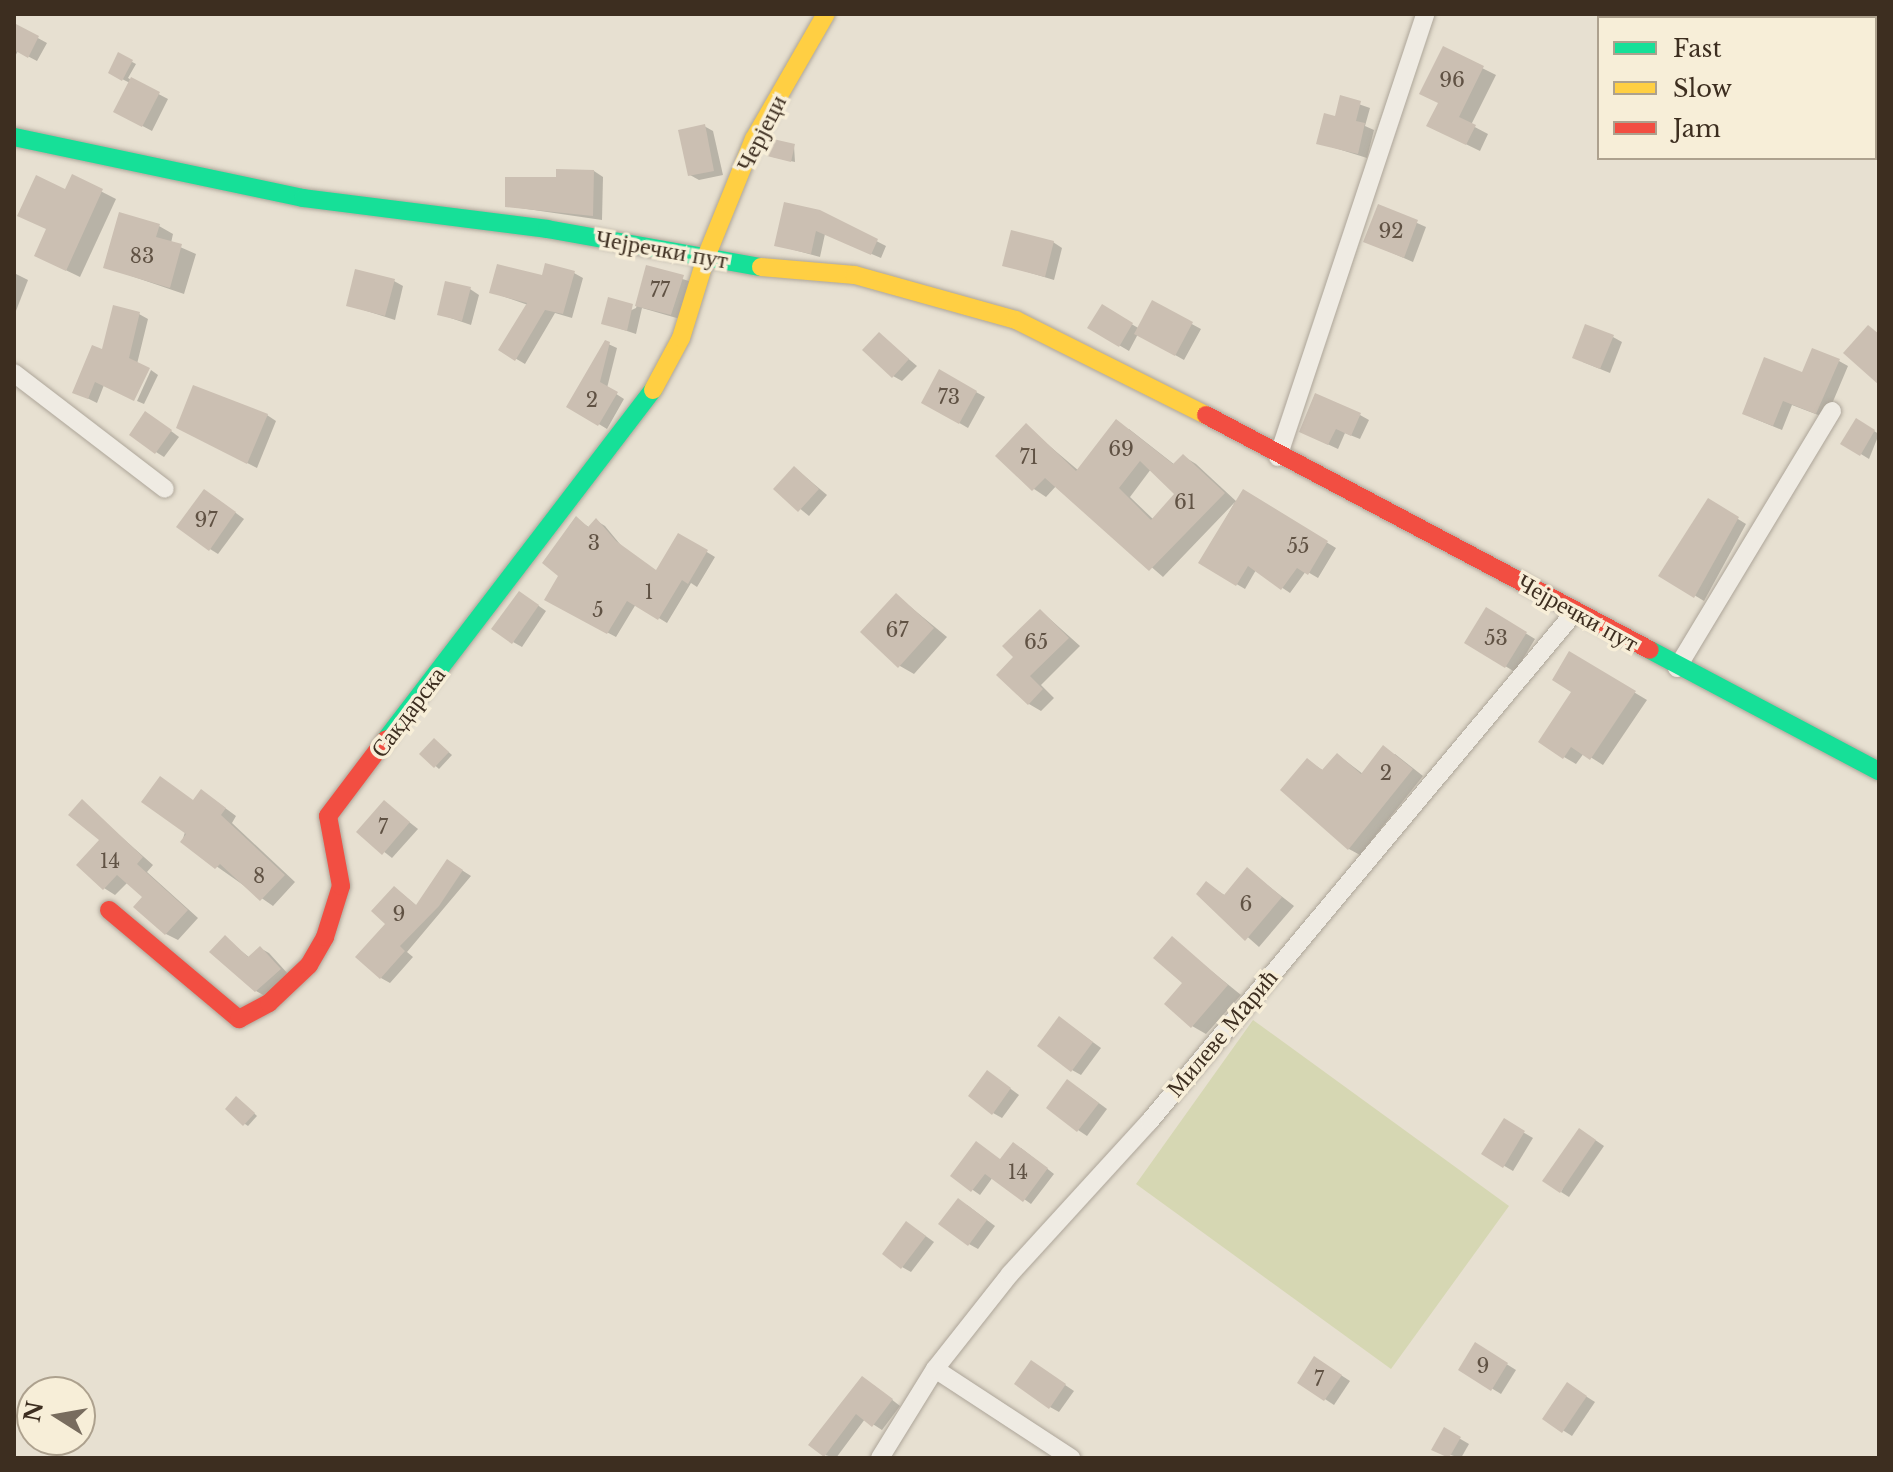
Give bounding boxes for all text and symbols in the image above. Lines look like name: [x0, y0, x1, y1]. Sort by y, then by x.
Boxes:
legend: [1597, 16, 1877, 160]
text: Fast: [1673, 34, 1721, 63]
house number: 96: [1439, 68, 1465, 92]
text: Slow: [1673, 74, 1732, 103]
street label: Черјеци: [730, 90, 792, 176]
text: Jam: [1673, 114, 1721, 143]
house number: 92: [1378, 219, 1404, 243]
street label: Чејречки пут: [594, 223, 730, 275]
house number: 83: [130, 244, 154, 268]
house number: 77: [650, 278, 670, 302]
house number: 73: [938, 385, 960, 409]
house number: 2: [586, 388, 598, 412]
house number: 69: [1108, 437, 1134, 461]
house number: 71: [1020, 445, 1038, 469]
house number: 61: [1174, 490, 1196, 514]
house number: 97: [195, 508, 217, 532]
house number: 3: [588, 531, 600, 555]
house number: 55: [1287, 534, 1309, 558]
street label: Чејречки пут: [1513, 568, 1643, 658]
house number: 1: [645, 580, 653, 604]
house number: 5: [592, 598, 604, 622]
house number: 67: [886, 618, 908, 642]
house number: 53: [1484, 626, 1508, 650]
house number: 65: [1024, 630, 1048, 654]
street label: Сакдарска: [365, 661, 451, 763]
house number: 2: [1380, 761, 1392, 785]
house number: 7: [378, 815, 388, 839]
house number: 14: [100, 849, 120, 873]
house number: 8: [253, 864, 265, 888]
house number: 6: [1240, 892, 1252, 916]
house number: 9: [393, 902, 405, 926]
street label: Милеве Мaрић: [1161, 964, 1283, 1102]
house number: 14: [1008, 1160, 1028, 1184]
house number: 9: [1477, 1354, 1489, 1378]
house number: 7: [1314, 1367, 1324, 1391]
north arrow: [16, 1376, 96, 1456]
text: N: [19, 1399, 49, 1424]

